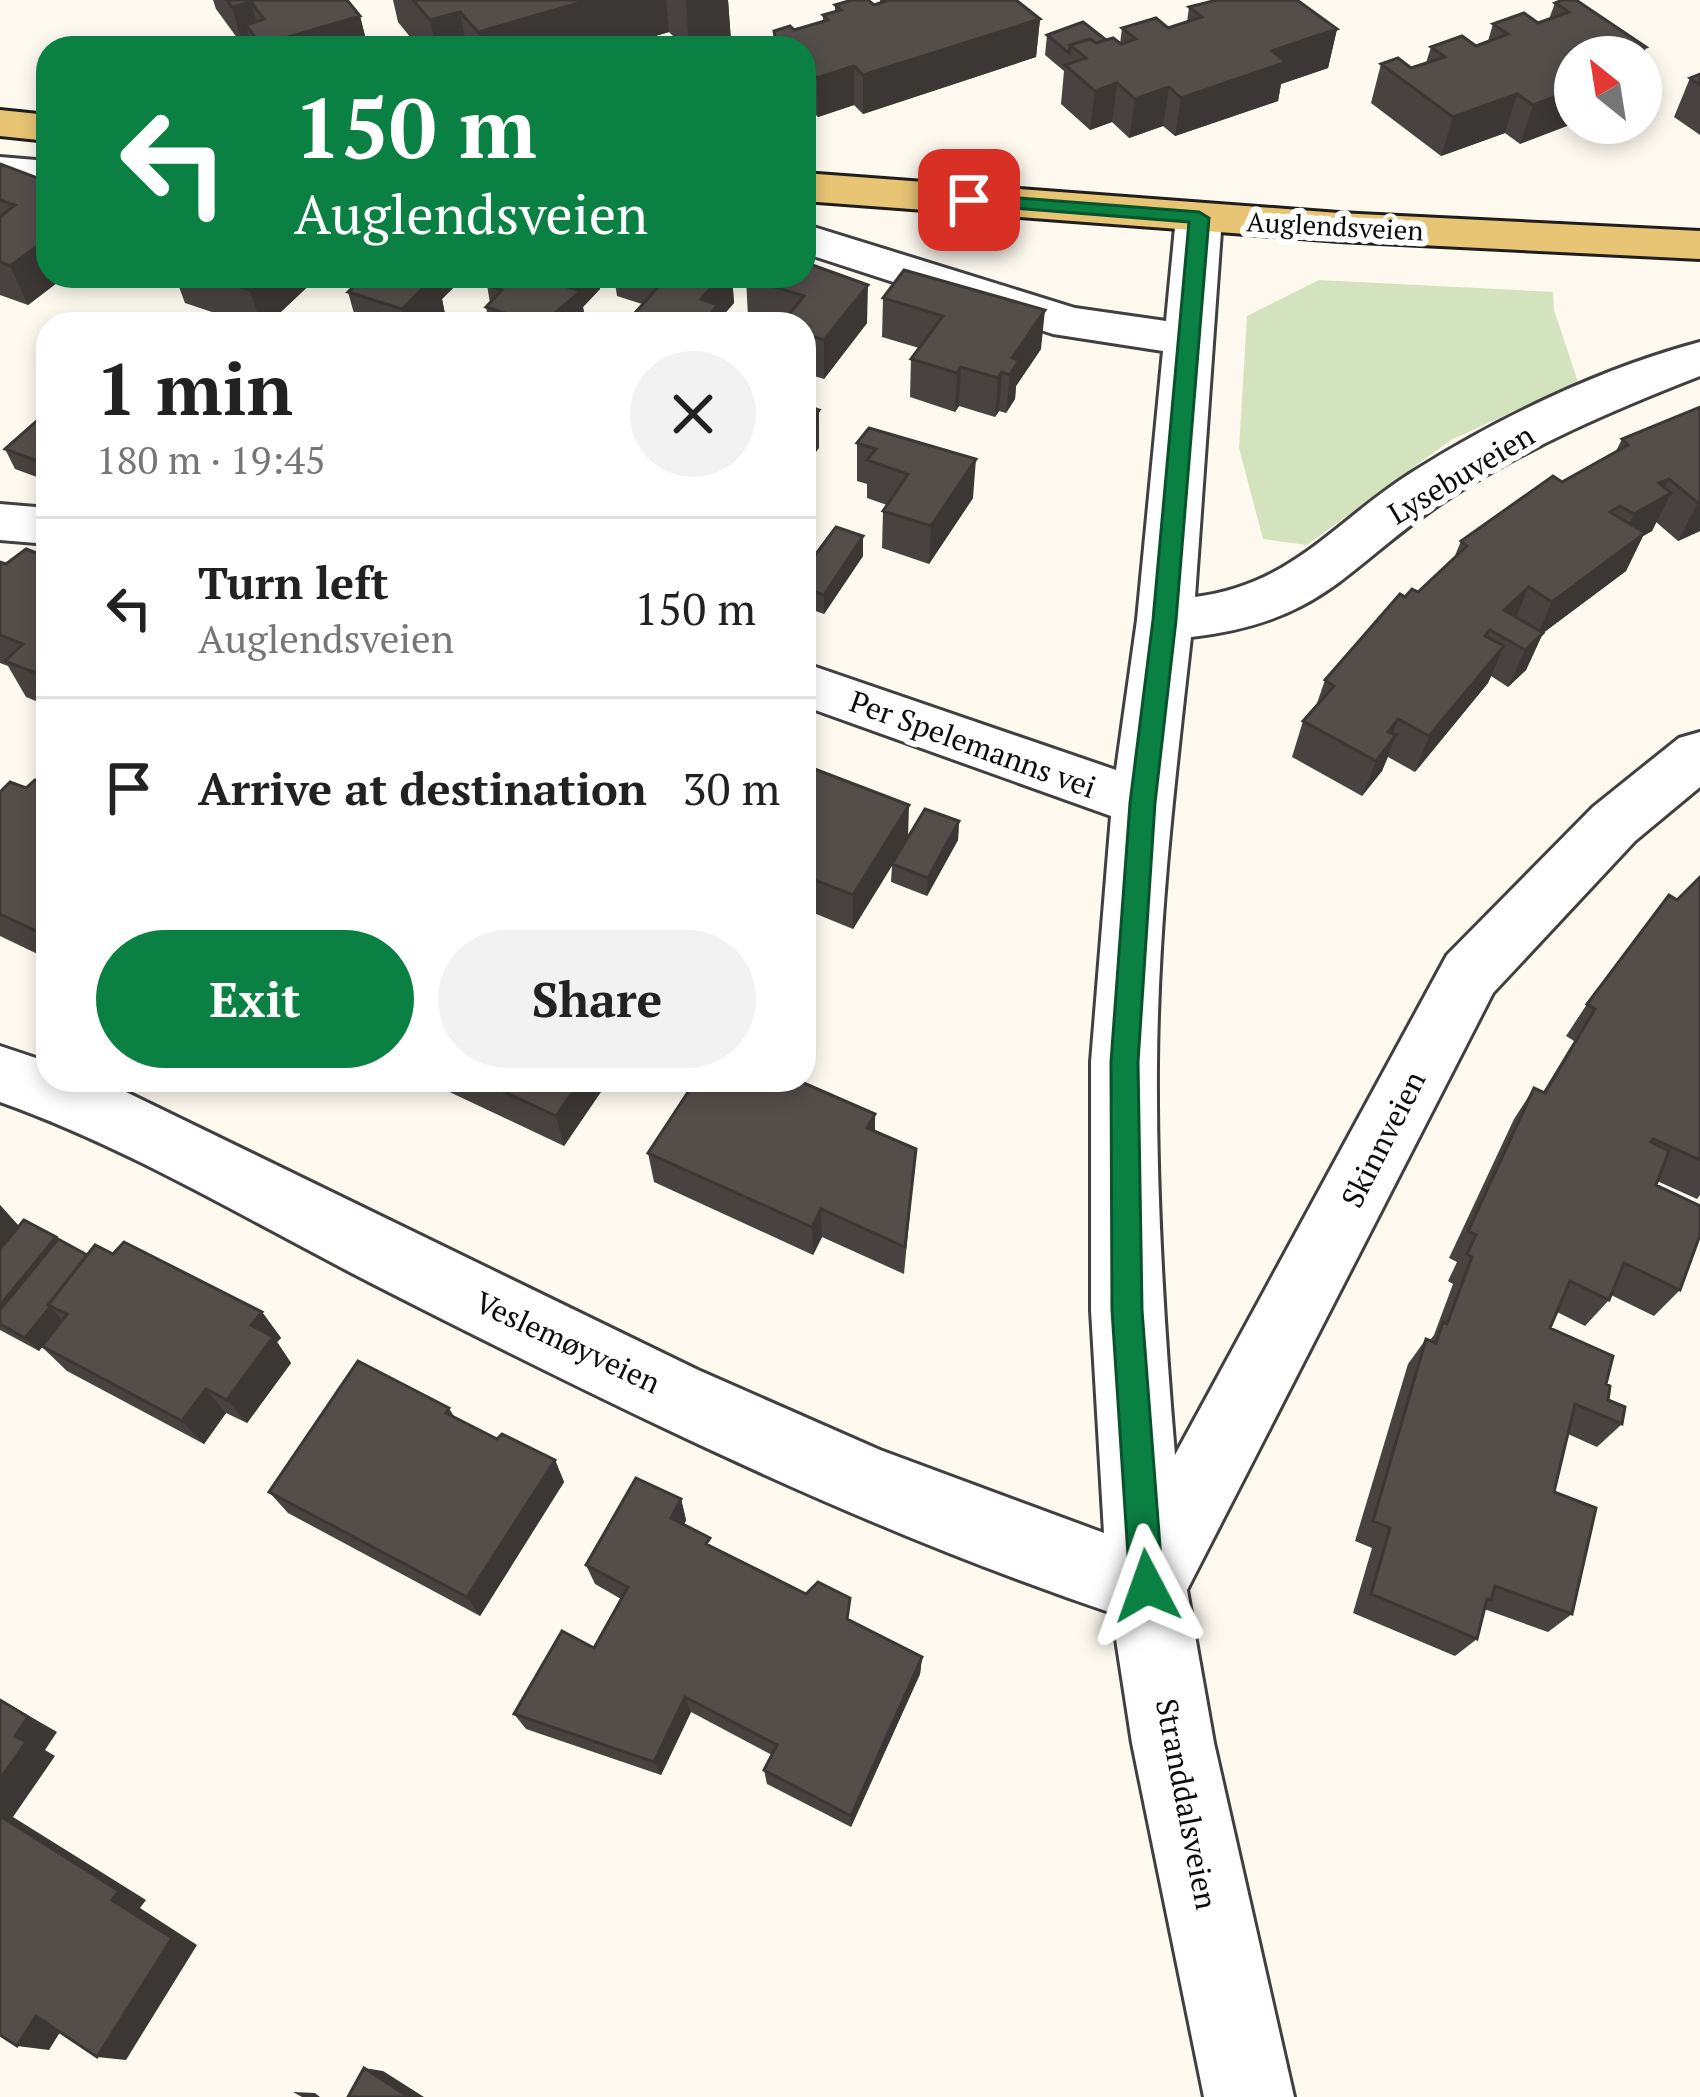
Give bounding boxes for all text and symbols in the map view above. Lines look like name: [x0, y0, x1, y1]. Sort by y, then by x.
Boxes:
north arrow: [1554, 36, 1662, 144]
map controls: [1554, 36, 1662, 144]
text: 150 m: [294, 71, 537, 182]
icon: left: [96, 84, 252, 240]
pin: [918, 149, 1020, 251]
icon: arrive: [936, 167, 1002, 233]
text: Auglendsveien: [294, 178, 648, 249]
street label: Auglendsveien: [1246, 203, 1424, 249]
text: 1 min: [96, 340, 293, 436]
button: close: [630, 351, 756, 477]
street label: Lysebuveien: [1381, 415, 1542, 533]
text: 180 m · 19:45: [96, 433, 326, 485]
text: Turn left: [198, 552, 389, 612]
icon: left: [96, 575, 162, 641]
text: 150 m: [634, 578, 756, 638]
text: Auglendsveien: [198, 612, 454, 664]
street label: Per Spelemanns vei: [845, 681, 1101, 807]
icon: arrive: [96, 755, 162, 821]
text: Arrive at destination: [198, 758, 647, 818]
text: 30 m: [683, 758, 780, 818]
button: Exit: [96, 930, 414, 1068]
button: Share: [438, 930, 756, 1068]
street label: Skinnveien: [1332, 1064, 1434, 1214]
street label: Veslemøyveien: [469, 1282, 667, 1402]
position arrow: [1084, 1523, 1210, 1649]
street label: Stranddalsveien: [1147, 1695, 1227, 1913]

